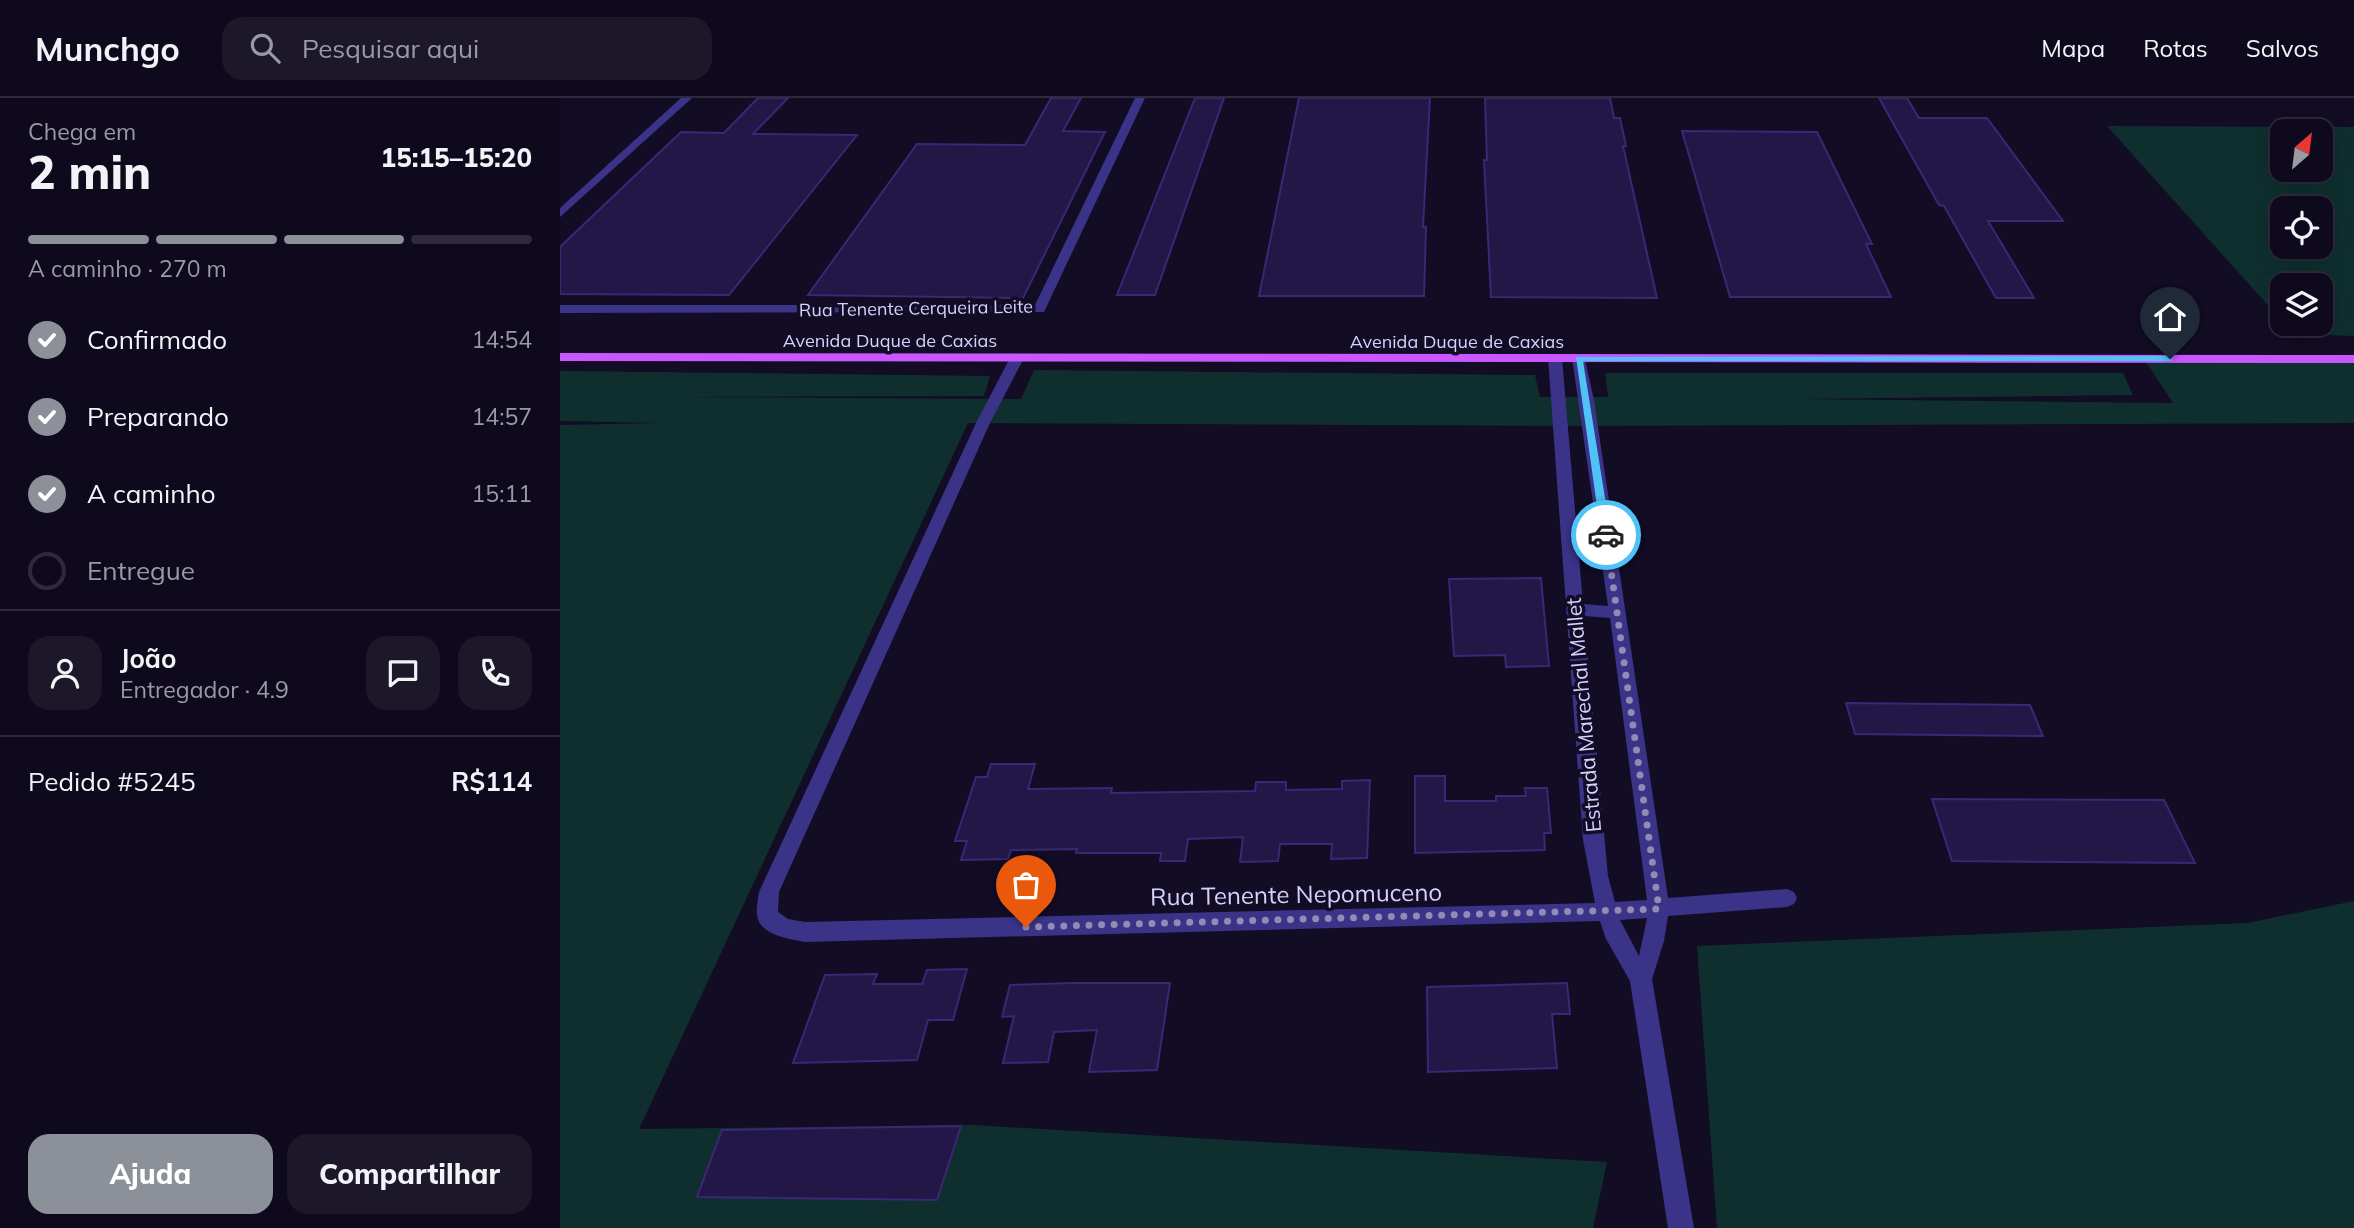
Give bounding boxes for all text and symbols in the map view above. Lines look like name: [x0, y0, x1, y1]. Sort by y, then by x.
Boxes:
search box: [222, 17, 712, 80]
text: Munchgo: [35, 28, 180, 69]
icon: search: [246, 29, 284, 67]
text: Pesquisar aqui: [302, 32, 479, 65]
text: Mapa: [2041, 33, 2105, 63]
text: Rotas: [2143, 33, 2208, 63]
text: Salvos: [2246, 33, 2319, 63]
text: Chega em: [28, 117, 136, 146]
north arrow: [2270, 119, 2333, 182]
map controls: [2270, 119, 2333, 336]
text: 15:15–15:20: [381, 141, 532, 174]
text: 2 min: [28, 143, 151, 201]
button: locate: [2270, 196, 2333, 259]
text: A caminho · 270 m: [28, 254, 227, 283]
button: layers: [2270, 273, 2333, 336]
pin: [2140, 287, 2200, 359]
street label: Rua Tenente Cerqueira Leite: [799, 294, 1033, 322]
icon: home: [2151, 298, 2189, 336]
icon: check: [28, 321, 66, 359]
text: Confirmado: [87, 323, 227, 356]
text: 14:54: [472, 325, 532, 354]
street label: Avenida Duque de Caxias: [783, 329, 997, 352]
street label: Avenida Duque de Caxias: [1350, 330, 1564, 353]
icon: check: [28, 398, 66, 436]
text: Preparando: [87, 400, 229, 433]
text: 14:57: [472, 402, 532, 431]
icon: check: [28, 475, 66, 513]
text: A caminho: [87, 477, 216, 510]
text: 15:11: [472, 479, 532, 508]
courier: [1571, 500, 1641, 570]
icon: car: [1587, 516, 1625, 554]
text: Entregue: [87, 554, 195, 587]
street label: Estrada Marechal Mallet: [1560, 597, 1606, 833]
button: person: [28, 636, 102, 710]
button: chat: [366, 636, 440, 710]
button: phone: [458, 636, 532, 710]
text: João: [120, 642, 176, 675]
text: Entregador · 4.9: [120, 675, 289, 704]
text: Pedido #5245: [28, 765, 196, 798]
text: R$114: [451, 765, 532, 798]
pin: [996, 855, 1056, 927]
icon: bag: [1007, 866, 1045, 904]
street label: Rua Tenente Nepomuceno: [1150, 876, 1442, 912]
button: Ajuda: [28, 1134, 273, 1214]
button: Compartilhar: [287, 1134, 532, 1214]

